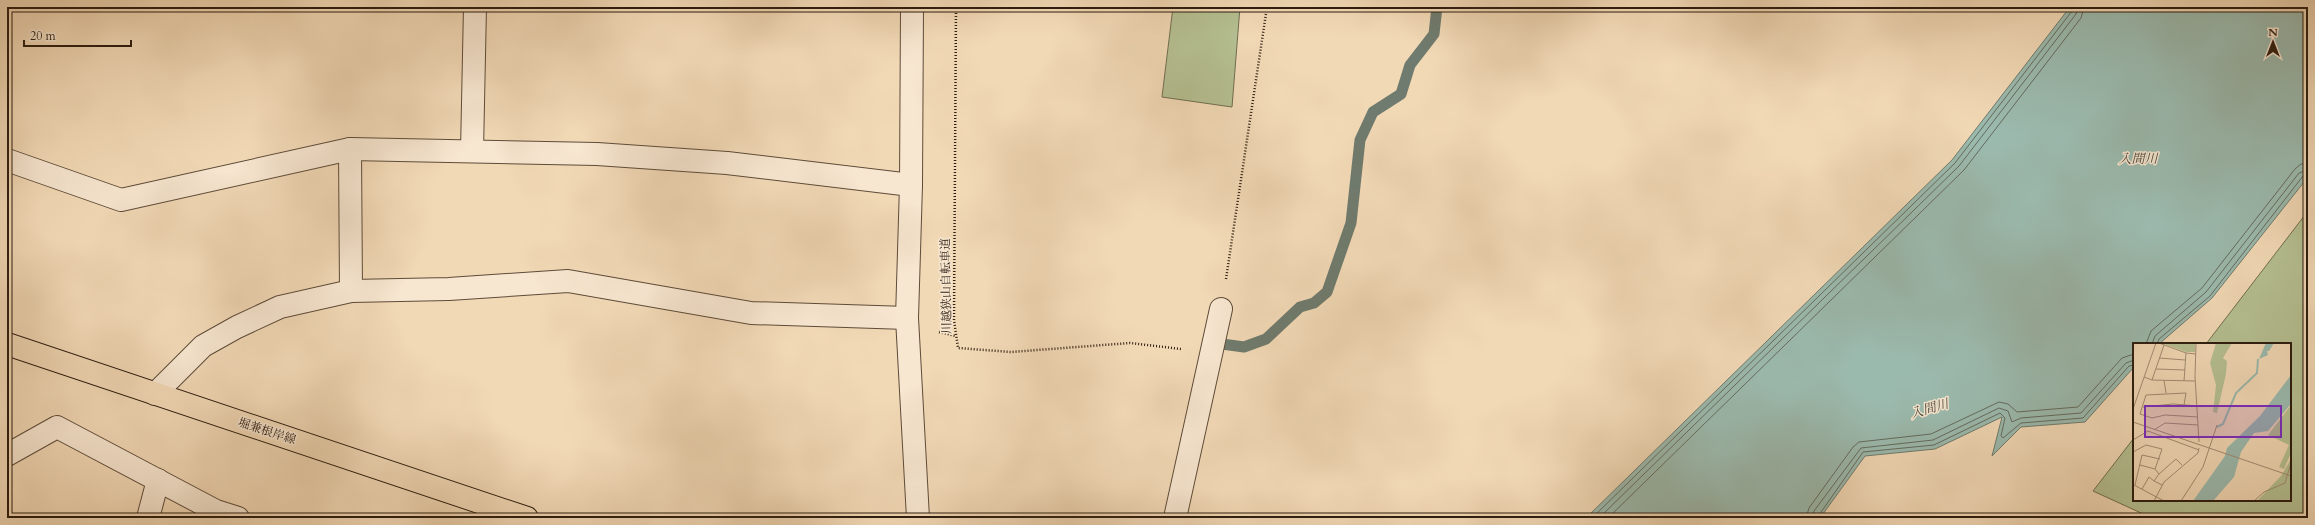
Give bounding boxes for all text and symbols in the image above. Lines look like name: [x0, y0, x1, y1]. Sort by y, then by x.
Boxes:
scale bar: [24, 22, 131, 48]
north arrow: [2253, 22, 2293, 62]
text: N: [2268, 25, 2278, 40]
text: 20 m: [30, 28, 57, 44]
water label: 入間川: [2118, 150, 2159, 168]
street label: 川越狭山自転車道: [937, 238, 955, 334]
inset map: [2133, 343, 2291, 501]
water label: 入間川: [1908, 394, 1952, 423]
street label: 堀兼根岸線: [236, 414, 298, 448]

